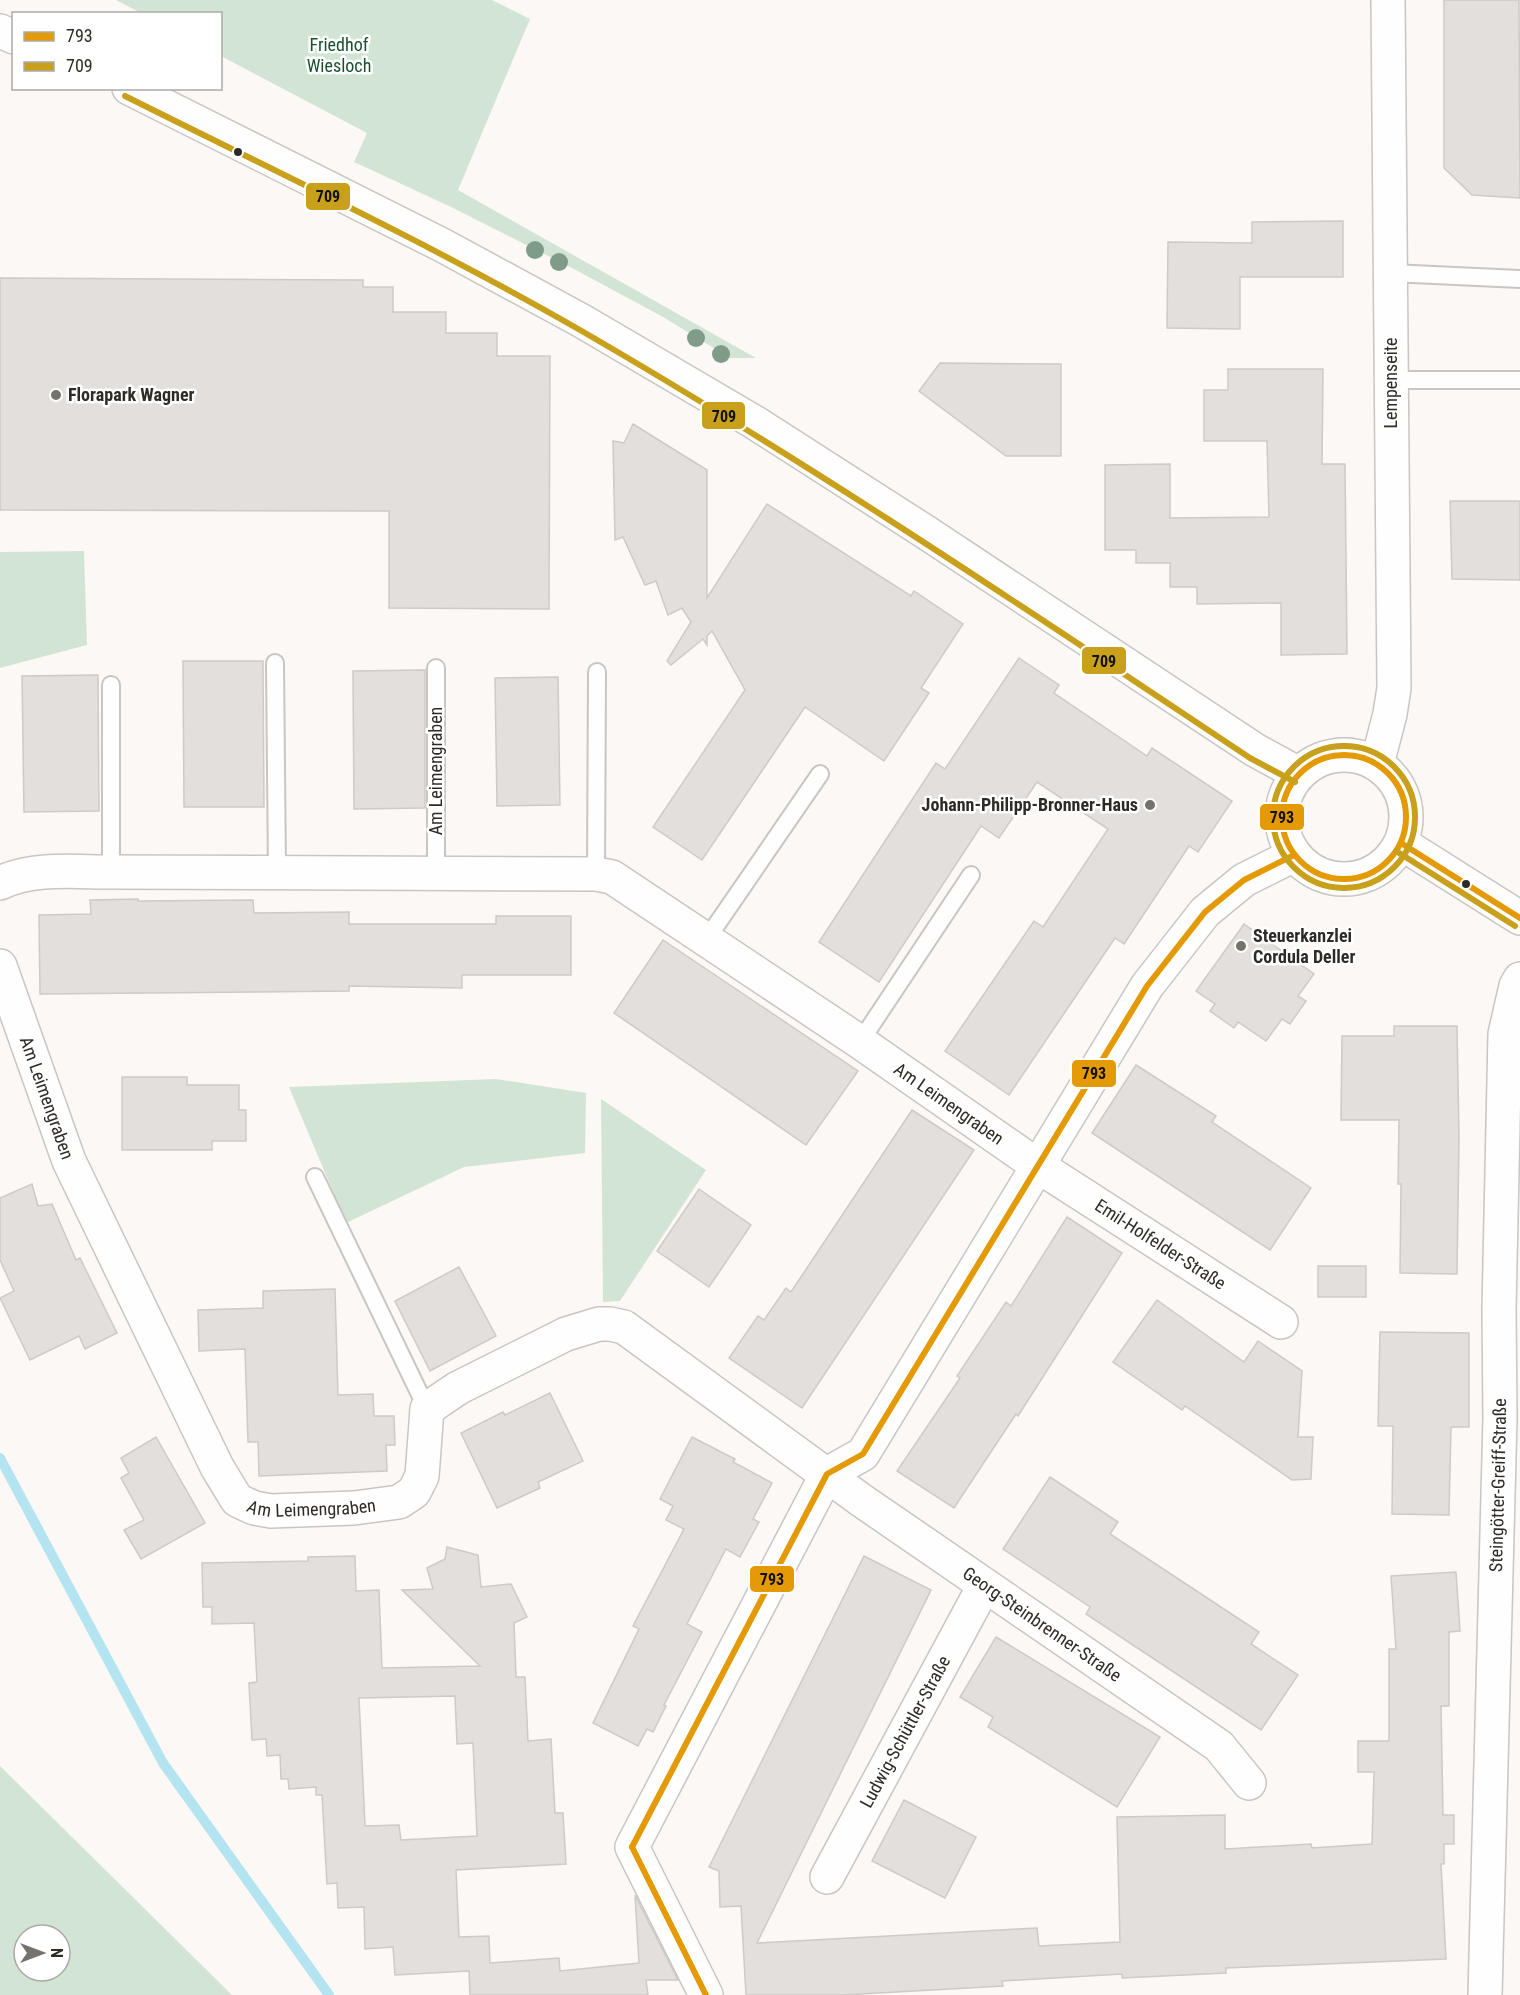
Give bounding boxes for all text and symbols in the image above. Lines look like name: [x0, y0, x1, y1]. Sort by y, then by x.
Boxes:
legend: [12, 12, 222, 90]
text: 793: [66, 25, 93, 46]
park label: Friedhof Wiesloch: [307, 34, 371, 76]
text: 709: [66, 55, 93, 76]
unlabelled marker: [232, 146, 244, 158]
line badge: 709: [305, 182, 351, 211]
text: 709: [316, 187, 340, 206]
street label: Lempenseite: [1380, 337, 1401, 429]
place label: Florapark Wagner: [68, 384, 195, 405]
marker: Florapark Wagner: [49, 388, 63, 402]
line badge: 709: [701, 401, 746, 430]
text: 709: [712, 407, 736, 426]
line badge: 709: [1081, 646, 1127, 675]
text: 709: [1092, 652, 1116, 671]
street label: Am Leimengraben: [425, 707, 446, 835]
place label: Johann-Philipp-Bronner-Haus: [922, 794, 1138, 815]
marker: Johann-Philipp-Bronner-Haus: [1143, 798, 1157, 812]
line badge: 793: [1259, 803, 1305, 831]
text: 793: [1270, 808, 1294, 827]
unlabelled marker: [1460, 878, 1472, 890]
place label: Steuerkanzlei Cordula Deller: [1253, 925, 1355, 967]
marker: Steuerkanzlei Cordula Deller: [1234, 939, 1248, 953]
street label: Am Leimengraben: [16, 1034, 79, 1162]
street label: Am Leimengraben: [890, 1058, 1008, 1149]
line badge: 793: [1071, 1059, 1117, 1088]
text: 793: [1082, 1064, 1106, 1083]
street label: Emil-Holfelder-Straße: [1091, 1194, 1230, 1294]
street label: Steingötter-Greiff-Straße: [1485, 1398, 1510, 1572]
street label: Am Leimengraben: [244, 1494, 377, 1521]
street label: Georg-Steinbrenner-Straße: [959, 1562, 1126, 1686]
line badge: 793: [749, 1565, 795, 1593]
text: 793: [760, 1570, 784, 1589]
street label: Ludwig-Schüttler-Straße: [855, 1652, 954, 1811]
north arrow: [12, 1923, 72, 1983]
text: N: [47, 1948, 66, 1958]

